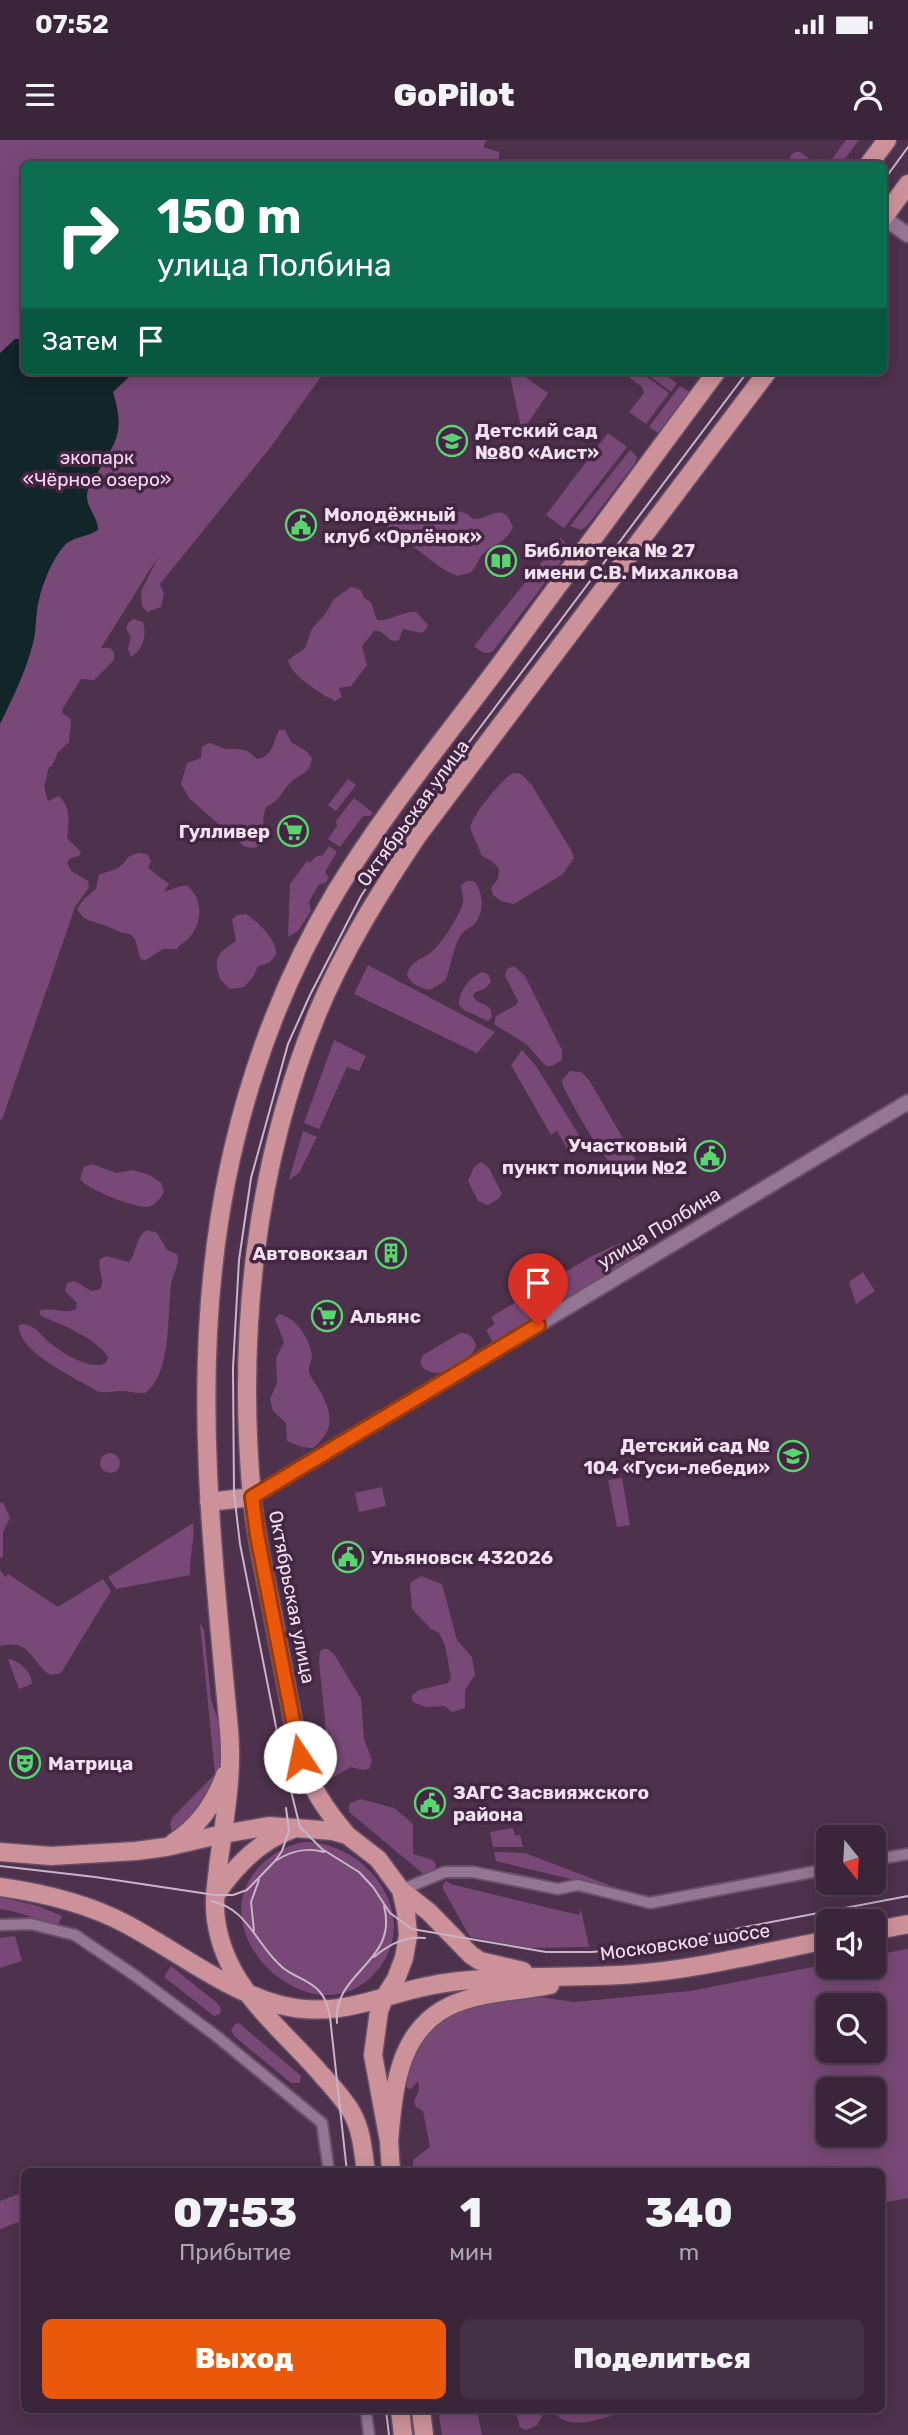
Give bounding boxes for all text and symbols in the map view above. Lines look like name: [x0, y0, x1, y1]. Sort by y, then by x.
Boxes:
text: 07:52: [35, 9, 109, 40]
icon: menu: [21, 76, 59, 114]
text: GoPilot: [393, 76, 515, 114]
icon: person: [849, 76, 887, 114]
text: 150 m: [157, 187, 302, 245]
icon: right: [42, 189, 133, 280]
text: улица Полбина: [157, 246, 392, 284]
icon: arrive: [132, 322, 170, 360]
text: Затем: [42, 326, 118, 357]
place label: Детский сад №80 «Аист»: [475, 419, 599, 464]
school or university icon: Детский сад №80 «Аист»: [435, 424, 469, 458]
park label: экопарк «Чёрное озеро»: [23, 446, 171, 491]
place label: Молодёжный клуб «Орлёнок»: [324, 503, 482, 548]
public building icon: Молодёжный клуб «Орлёнок»: [284, 508, 318, 542]
place label: Библиотека № 27 имени С.В. Михалкова: [524, 539, 739, 584]
library icon: Библиотека № 27 имени С.В. Михалкова: [484, 544, 518, 578]
street label: Октябрьская улица: [352, 735, 474, 891]
supermarket icon: Гулливер: [276, 814, 310, 848]
place label: Гулливер: [179, 820, 270, 843]
place label: Участковый пункт полиции №2: [502, 1134, 687, 1179]
public building icon: Участковый пункт полиции №2: [693, 1139, 727, 1173]
street label: улица Полбина: [593, 1182, 725, 1274]
building icon: Автовокзал: [374, 1236, 408, 1270]
place label: Автовокзал: [253, 1242, 368, 1265]
pin: [508, 1253, 568, 1325]
icon: arrive: [519, 1264, 557, 1302]
supermarket icon: Альянс: [310, 1299, 344, 1333]
place label: Альянс: [350, 1305, 421, 1328]
place label: Детский сад № 104 «Гуси-лебеди»: [583, 1434, 770, 1479]
school or university icon: Детский сад № 104 «Гуси-лебеди»: [776, 1439, 810, 1473]
street label: Октябрьская улица: [264, 1508, 320, 1686]
public building icon: Ульяновск 432026: [331, 1540, 365, 1574]
place label: Ульяновск 432026: [371, 1546, 553, 1569]
position arrow: [263, 1720, 337, 1794]
theatre icon: Матрица: [8, 1746, 42, 1780]
place label: Матрица: [48, 1752, 133, 1775]
place label: ЗАГС Засвияжского района: [453, 1781, 649, 1826]
public building icon: ЗАГС Засвияжского района: [413, 1786, 447, 1820]
north arrow: [816, 1825, 886, 1895]
map controls: [816, 1825, 886, 2147]
button: sound: [816, 1909, 886, 1979]
street label: Московское шоссе: [598, 1919, 772, 1965]
button: search: [816, 1993, 886, 2063]
button: layers: [816, 2077, 886, 2147]
text: 07:53: [173, 2188, 297, 2238]
text: 1: [460, 2188, 482, 2238]
text: 340: [645, 2188, 733, 2238]
text: Прибытие: [179, 2238, 291, 2266]
text: мин: [449, 2238, 493, 2266]
text: m: [679, 2238, 699, 2266]
button: Выход: [42, 2319, 446, 2399]
button: Поделиться: [460, 2319, 864, 2399]

